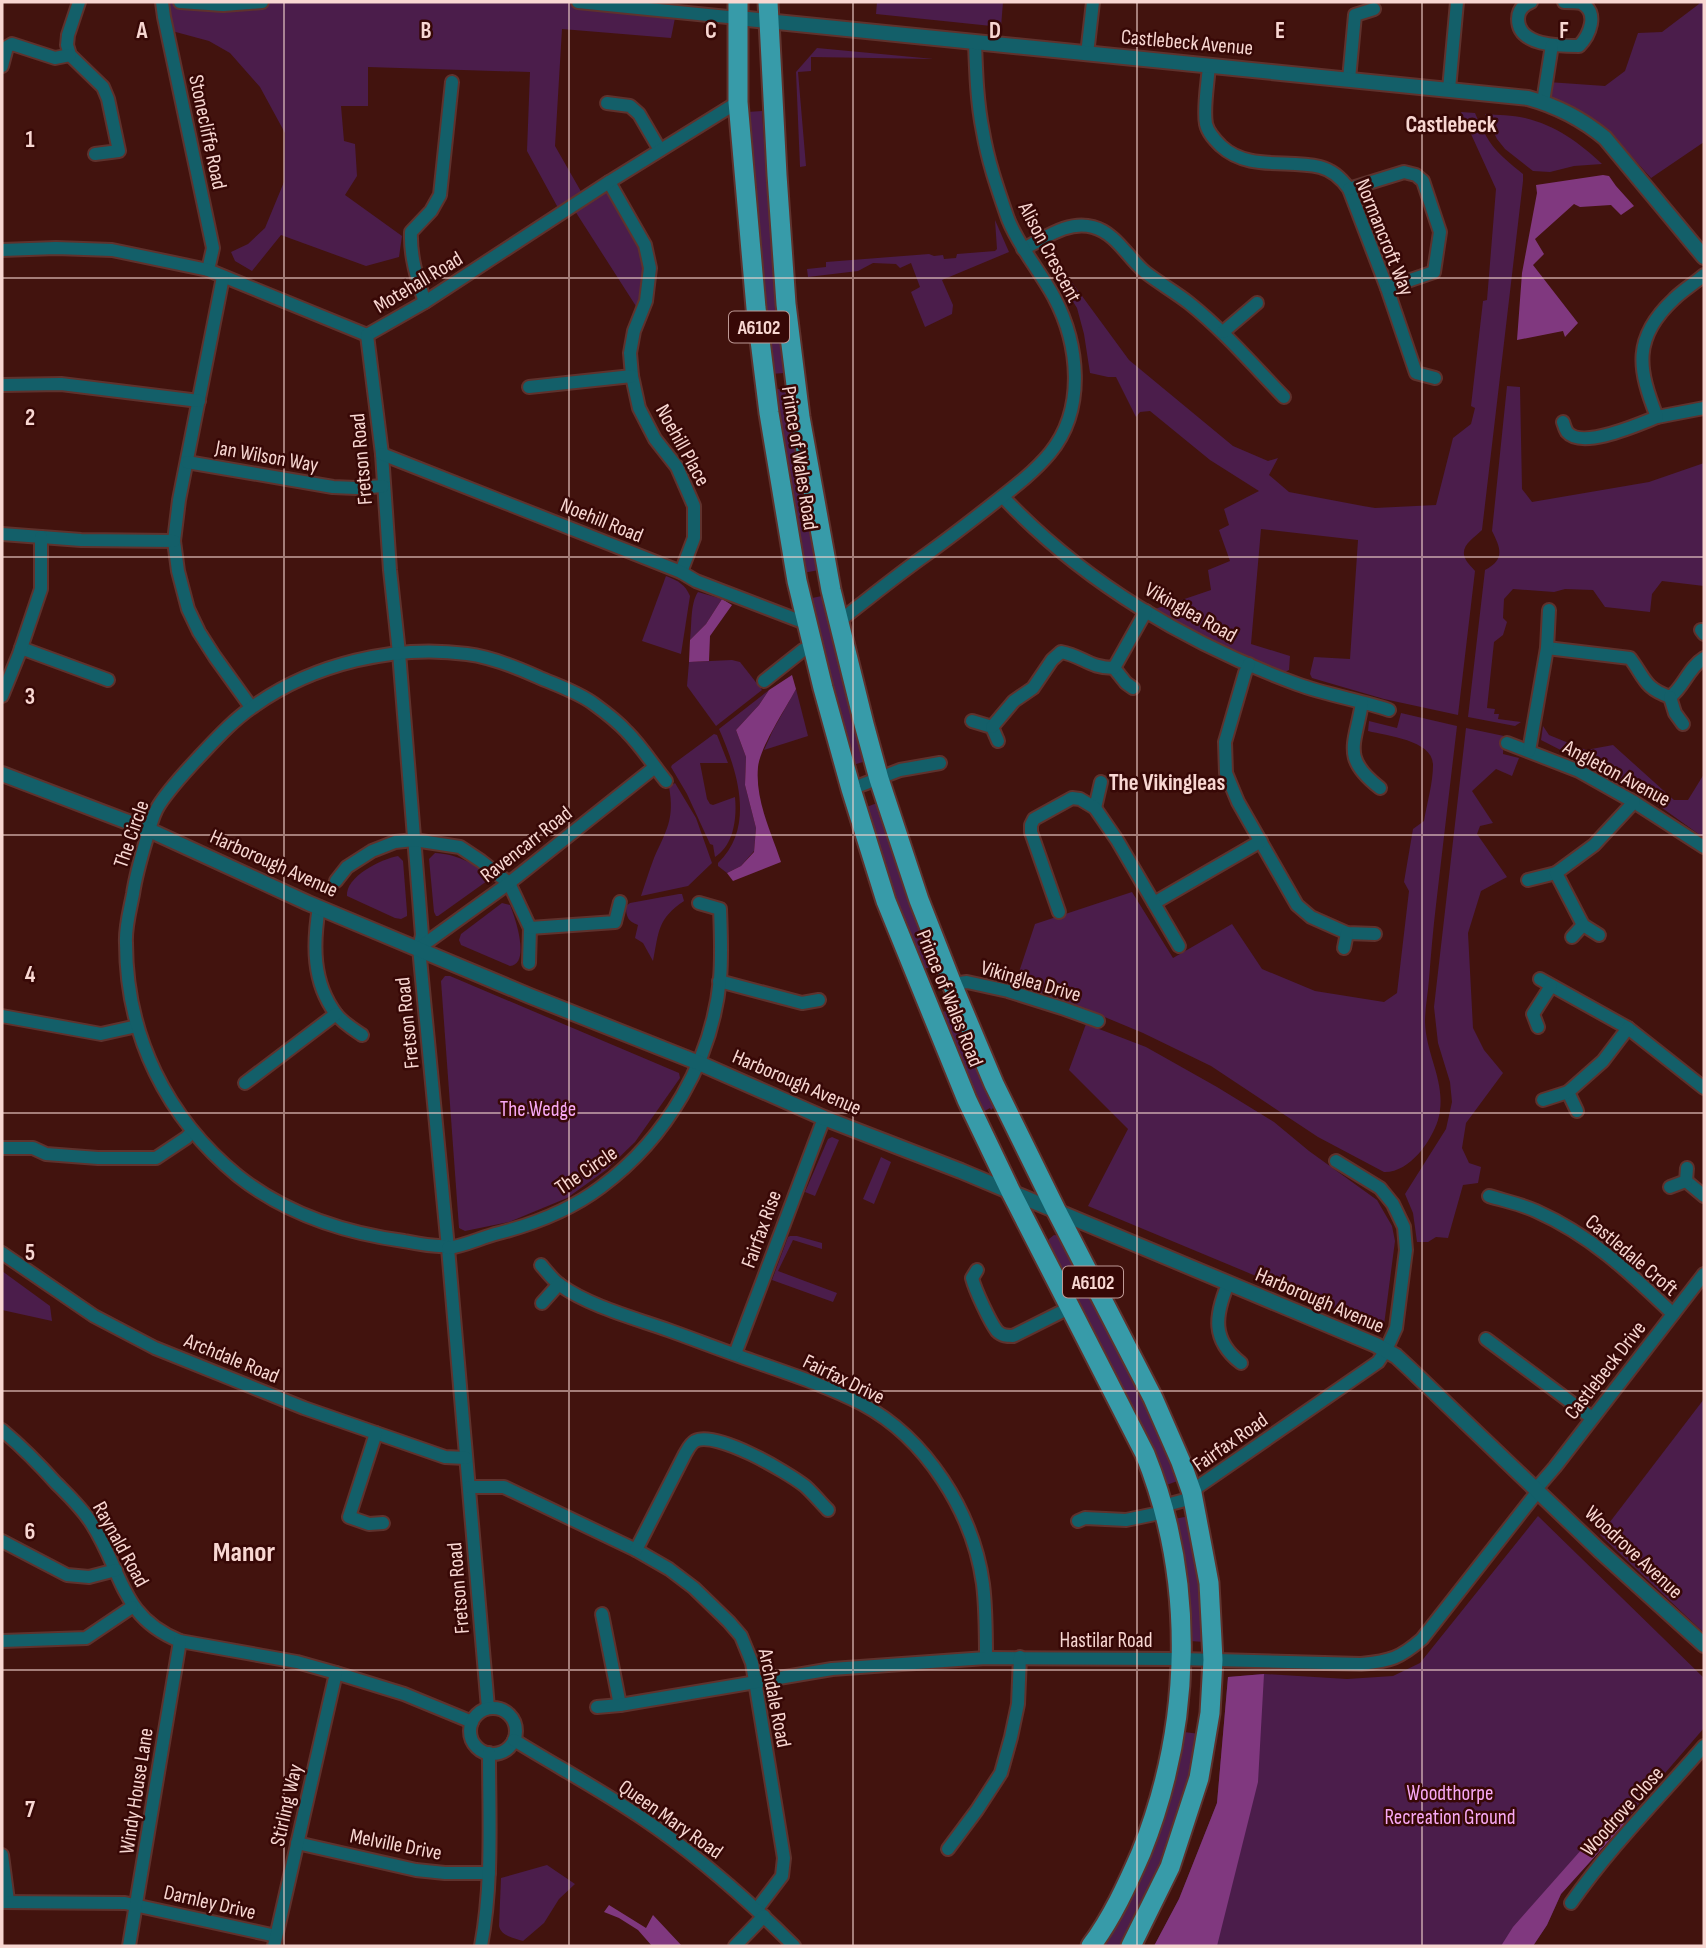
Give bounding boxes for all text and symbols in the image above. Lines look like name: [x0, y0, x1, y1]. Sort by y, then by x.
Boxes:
text: A: [136, 17, 149, 45]
text: B: [421, 17, 432, 45]
text: C: [705, 17, 717, 45]
text: D: [989, 17, 1001, 45]
text: E: [1275, 17, 1285, 45]
text: F: [1559, 17, 1569, 45]
street label: Castlebeck Avenue: [1120, 24, 1254, 61]
street label: Stonecliffe Road: [183, 73, 232, 192]
district label: Castlebeck: [1405, 111, 1497, 139]
text: 1: [25, 126, 35, 154]
street label: Normancroft Way: [1350, 175, 1419, 299]
street label: Alison Crescent: [1012, 197, 1086, 307]
street label: Motehall Road: [369, 246, 467, 319]
road number: A6102: [729, 312, 789, 342]
street label: Prince of Wales Road: [776, 384, 823, 532]
street label: Noehill Place: [650, 400, 715, 490]
text: 2: [25, 404, 35, 432]
street label: Fretson Road: [345, 412, 378, 506]
street label: Jan Wilson Way: [213, 435, 320, 478]
street label: Noehill Road: [557, 493, 647, 548]
street label: Vikinglea Road: [1140, 577, 1241, 648]
text: 3: [25, 683, 35, 711]
street label: Angleton Avenue: [1558, 734, 1675, 812]
district label: The Vikingleas: [1109, 769, 1225, 797]
street label: The Circle: [108, 797, 155, 871]
street label: Ravencarr Road: [476, 801, 577, 888]
street label: Harborough Avenue: [206, 824, 342, 903]
street label: Prince of Wales Road: [911, 926, 988, 1070]
street label: Vikinglea Drive: [978, 955, 1084, 1008]
text: 4: [25, 961, 36, 989]
street label: Fretson Road: [390, 976, 425, 1070]
street label: Harborough Avenue: [729, 1044, 865, 1121]
park label: The Wedge: [500, 1097, 576, 1122]
street label: The Circle: [550, 1141, 622, 1200]
street label: Fairfax Rise: [736, 1187, 787, 1271]
street label: Castledale Croft: [1580, 1209, 1683, 1301]
text: 5: [25, 1239, 35, 1267]
street label: Harborough Avenue: [1252, 1262, 1388, 1339]
road number: A6102: [1063, 1266, 1123, 1298]
street label: Castlebeck Drive: [1559, 1316, 1652, 1424]
street label: Archdale Road: [180, 1328, 283, 1389]
street label: Fairfax Drive: [799, 1349, 889, 1410]
street label: Fairfax Road: [1188, 1408, 1273, 1477]
street label: Raynald Road: [87, 1497, 154, 1591]
street label: Woodrove Avenue: [1579, 1501, 1688, 1604]
text: 6: [25, 1518, 35, 1546]
district label: Manor: [213, 1536, 276, 1569]
street label: Fretson Road: [442, 1541, 475, 1635]
street label: Hastilar Road: [1060, 1628, 1152, 1653]
street label: Archdale Road: [753, 1646, 796, 1750]
street label: Windy House Lane: [114, 1726, 159, 1856]
street label: Woodrove Close: [1576, 1761, 1669, 1861]
street label: Stirling Way: [265, 1762, 308, 1849]
street label: Queen Mary Road: [614, 1774, 728, 1865]
park label: Woodthorpe Recreation Ground: [1384, 1781, 1516, 1830]
text: 7: [25, 1796, 35, 1824]
street label: Melville Drive: [348, 1823, 444, 1866]
street label: Darnley Drive: [161, 1880, 258, 1925]

